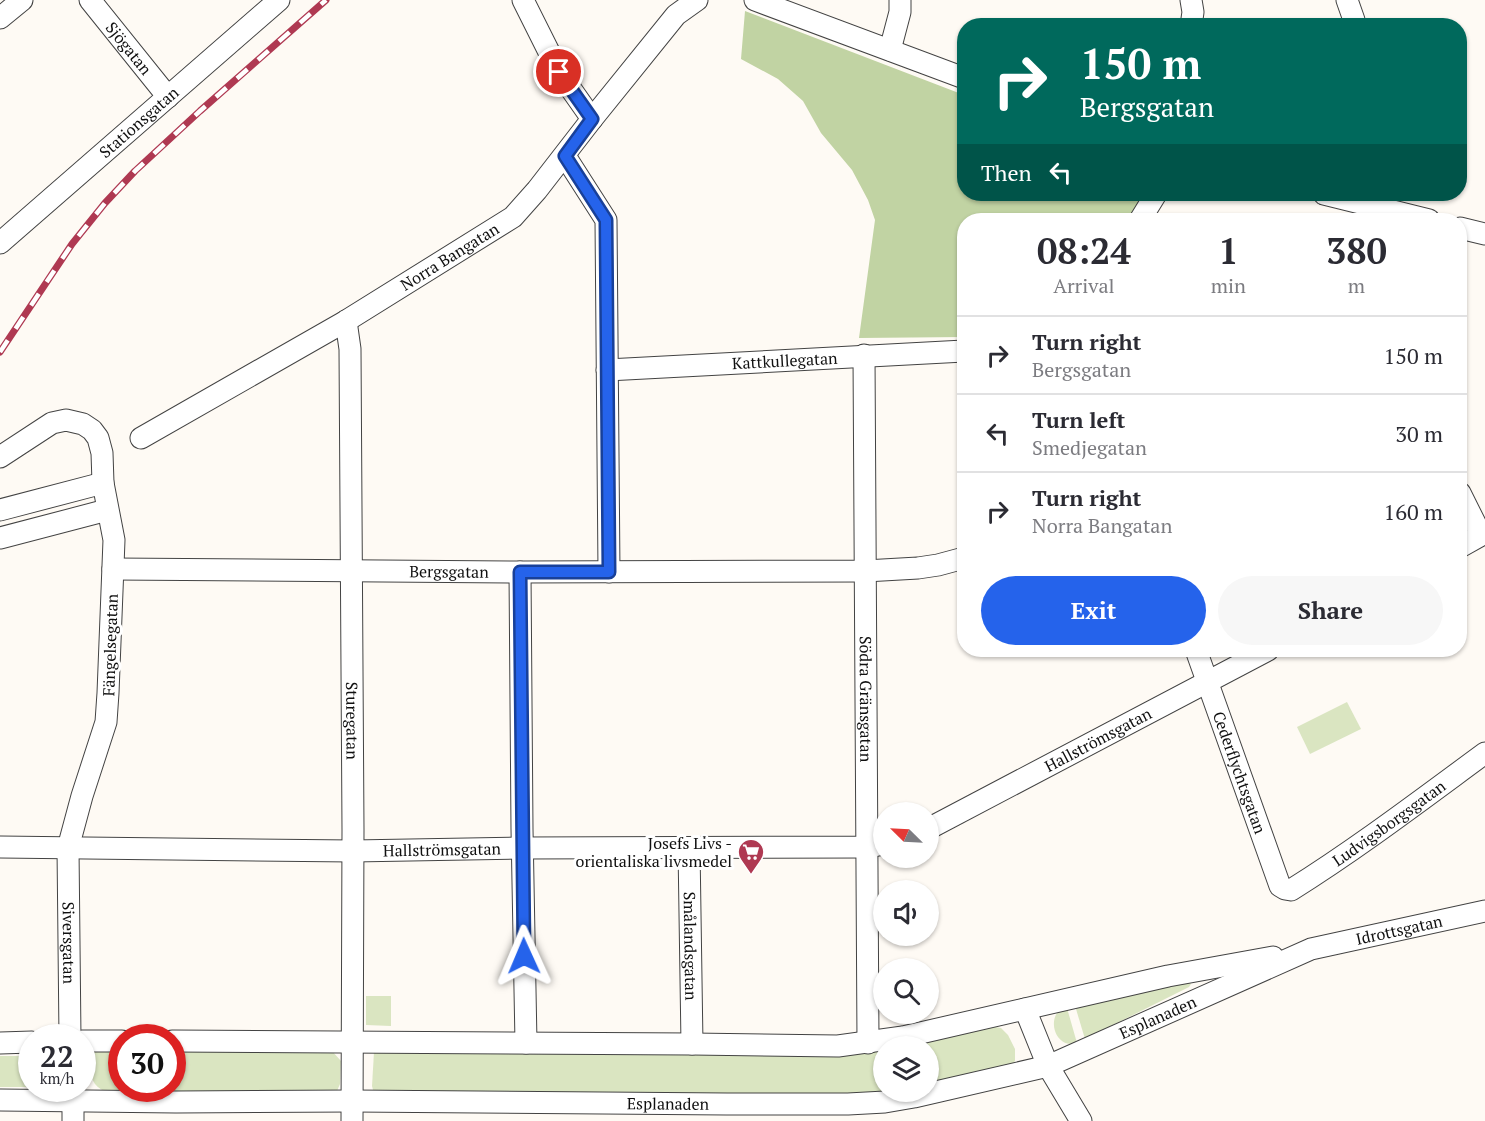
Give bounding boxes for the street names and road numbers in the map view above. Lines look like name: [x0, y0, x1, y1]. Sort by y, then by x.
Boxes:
street label: Sjögatan: [101, 17, 157, 80]
street label: Stationsgatan: [94, 81, 184, 163]
street label: Norra Bangatan: [396, 217, 503, 296]
street label: Kattkullegatan: [731, 347, 839, 374]
street label: Bergsgatan: [409, 560, 489, 583]
street label: Fängelsegatan: [97, 593, 123, 697]
street label: Södra Gränsgatan: [855, 636, 877, 763]
street label: Sturegatan: [341, 682, 364, 760]
street label: Hallströmsgatan: [1041, 702, 1156, 777]
street label: Cederflychtsgatan: [1208, 708, 1272, 837]
street label: Ludvigsborgsgatan: [1328, 775, 1450, 871]
street label: Hallströmsgatan: [383, 837, 502, 861]
street label: Smålandsgatan: [679, 891, 702, 1001]
street label: Siversgatan: [58, 902, 80, 985]
street label: Idrottsgatan: [1354, 910, 1445, 950]
street label: Esplanaden: [1116, 990, 1200, 1044]
street label: Esplanaden: [627, 1092, 710, 1115]

